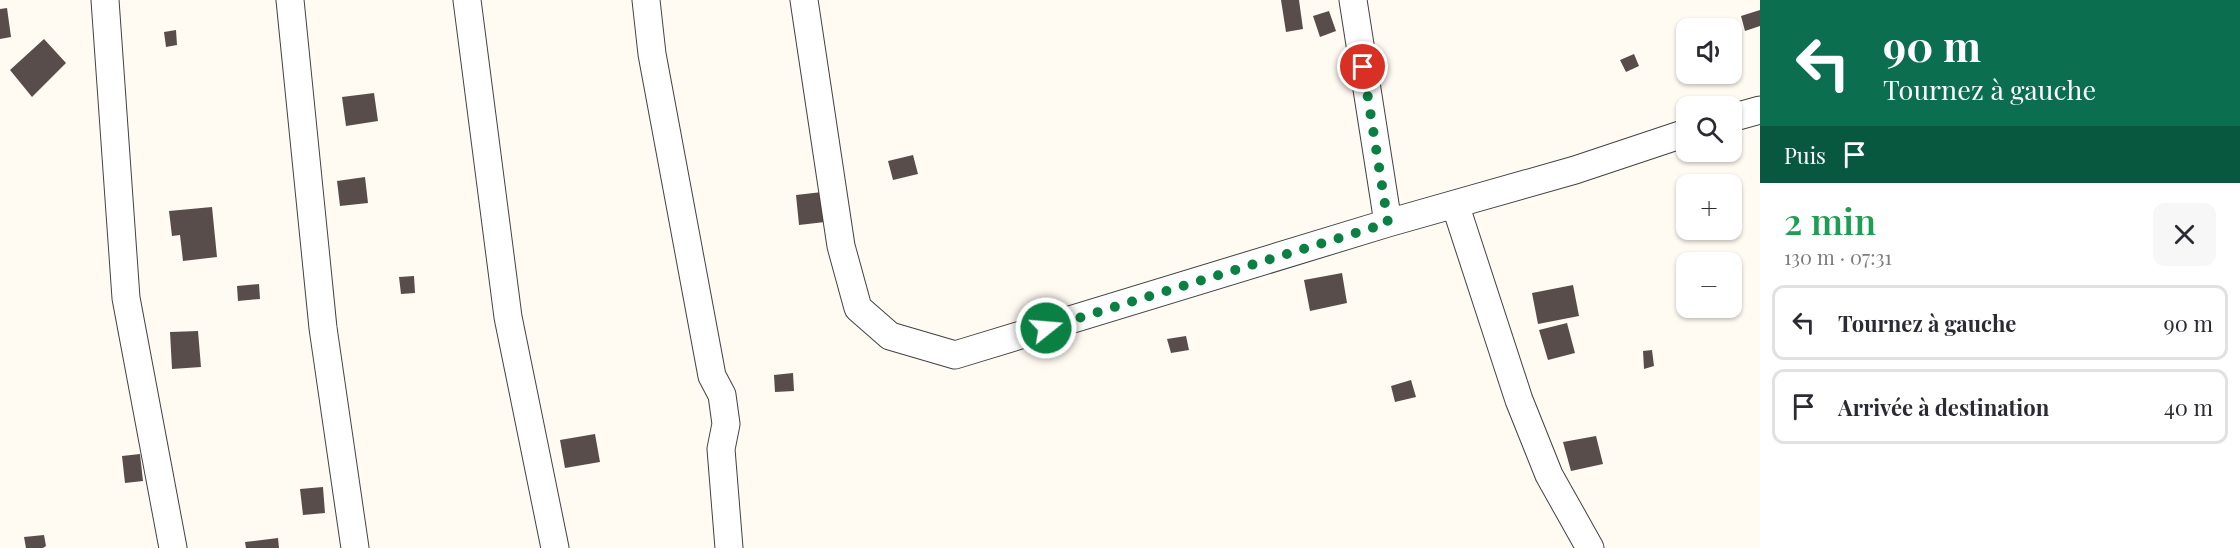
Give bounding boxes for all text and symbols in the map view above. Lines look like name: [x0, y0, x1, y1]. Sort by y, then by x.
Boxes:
text: 90 m: [1883, 17, 1981, 73]
map controls: [1676, 18, 1742, 318]
button: sound: [1676, 18, 1742, 84]
icon: left: [1784, 24, 1862, 102]
pin: [1337, 41, 1388, 92]
icon: arrive: [1346, 50, 1379, 83]
text: Tournez à gauche: [1883, 71, 2096, 107]
button: search: [1676, 96, 1742, 162]
icon: arrive: [1838, 138, 1871, 171]
text: Puis: [1784, 140, 1826, 170]
button: +: [1676, 174, 1742, 240]
text: 2 min: [1784, 196, 1876, 244]
button: close: [2153, 203, 2216, 266]
text: 130 m · 07:31: [1784, 243, 1892, 270]
button: −: [1676, 252, 1742, 318]
position arrow: [1014, 296, 1078, 360]
icon: left: [1787, 306, 1820, 339]
text: Tournez à gauche: [1838, 308, 2016, 338]
text: 90 m: [2164, 308, 2213, 338]
icon: arrive: [1787, 390, 1820, 423]
text: Arrivée à destination: [1838, 392, 2049, 422]
text: 40 m: [2164, 392, 2213, 422]

